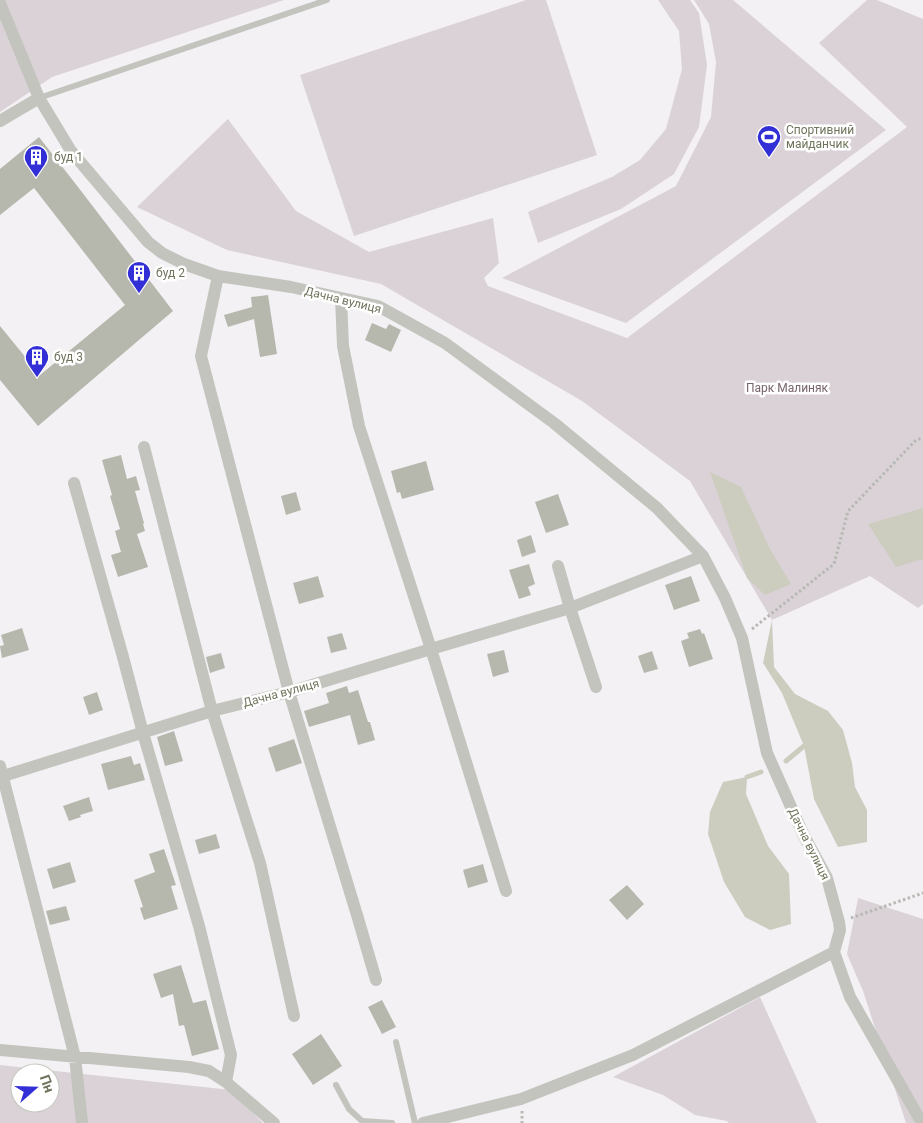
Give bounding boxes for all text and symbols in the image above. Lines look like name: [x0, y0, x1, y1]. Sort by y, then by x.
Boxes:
place label: Спортивний майданчик: [786, 123, 854, 151]
sports icon: Спортивний майданчик: [756, 124, 782, 158]
building icon: буд 1: [23, 144, 49, 178]
place label: буд 1: [54, 150, 83, 164]
building icon: буд 2: [126, 260, 152, 294]
place label: буд 2: [156, 266, 185, 280]
street label: Дачна вулиця: [303, 284, 383, 316]
building icon: буд 3: [24, 344, 50, 378]
place label: буд 3: [54, 350, 83, 364]
park label: Парк Малиняк: [746, 381, 829, 395]
street label: Дачна вулиця: [241, 676, 321, 710]
street label: Дачна вулиця: [786, 806, 832, 882]
north arrow: [10, 1063, 60, 1113]
text: Пн: [37, 1072, 58, 1095]

